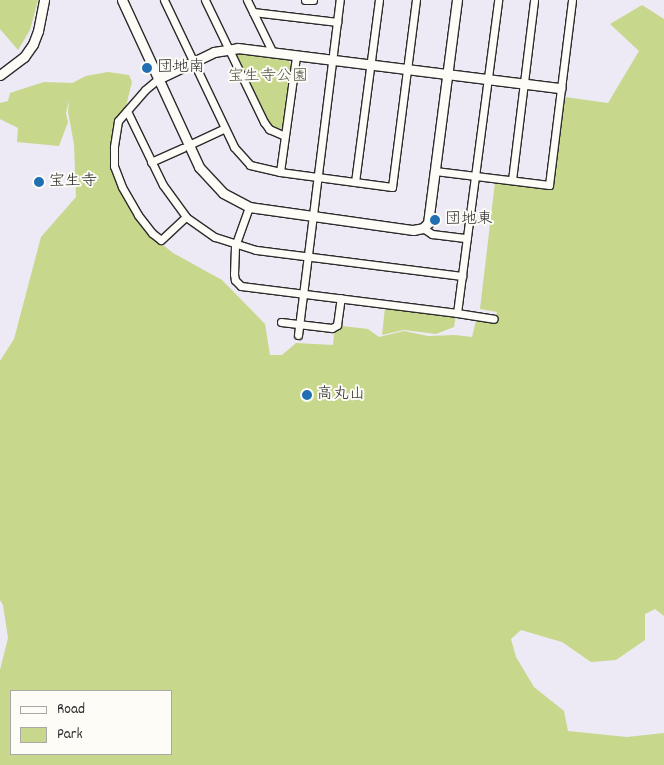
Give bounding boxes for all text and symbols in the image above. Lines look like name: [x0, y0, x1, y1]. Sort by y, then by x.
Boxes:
place label: 団地南: [157, 58, 205, 78]
marker: 団地南: [141, 62, 153, 74]
park label: 宝生寺公園: [228, 67, 308, 87]
place label: 宝生寺: [49, 172, 97, 192]
marker: 宝生寺: [33, 176, 45, 188]
place label: 団地東: [445, 210, 493, 230]
marker: 団地東: [429, 214, 441, 226]
place label: 高丸山: [317, 385, 365, 405]
marker: 高丸山: [301, 389, 313, 401]
legend: [10, 690, 172, 755]
text: Road: [57, 699, 85, 721]
text: Park: [57, 724, 83, 746]

